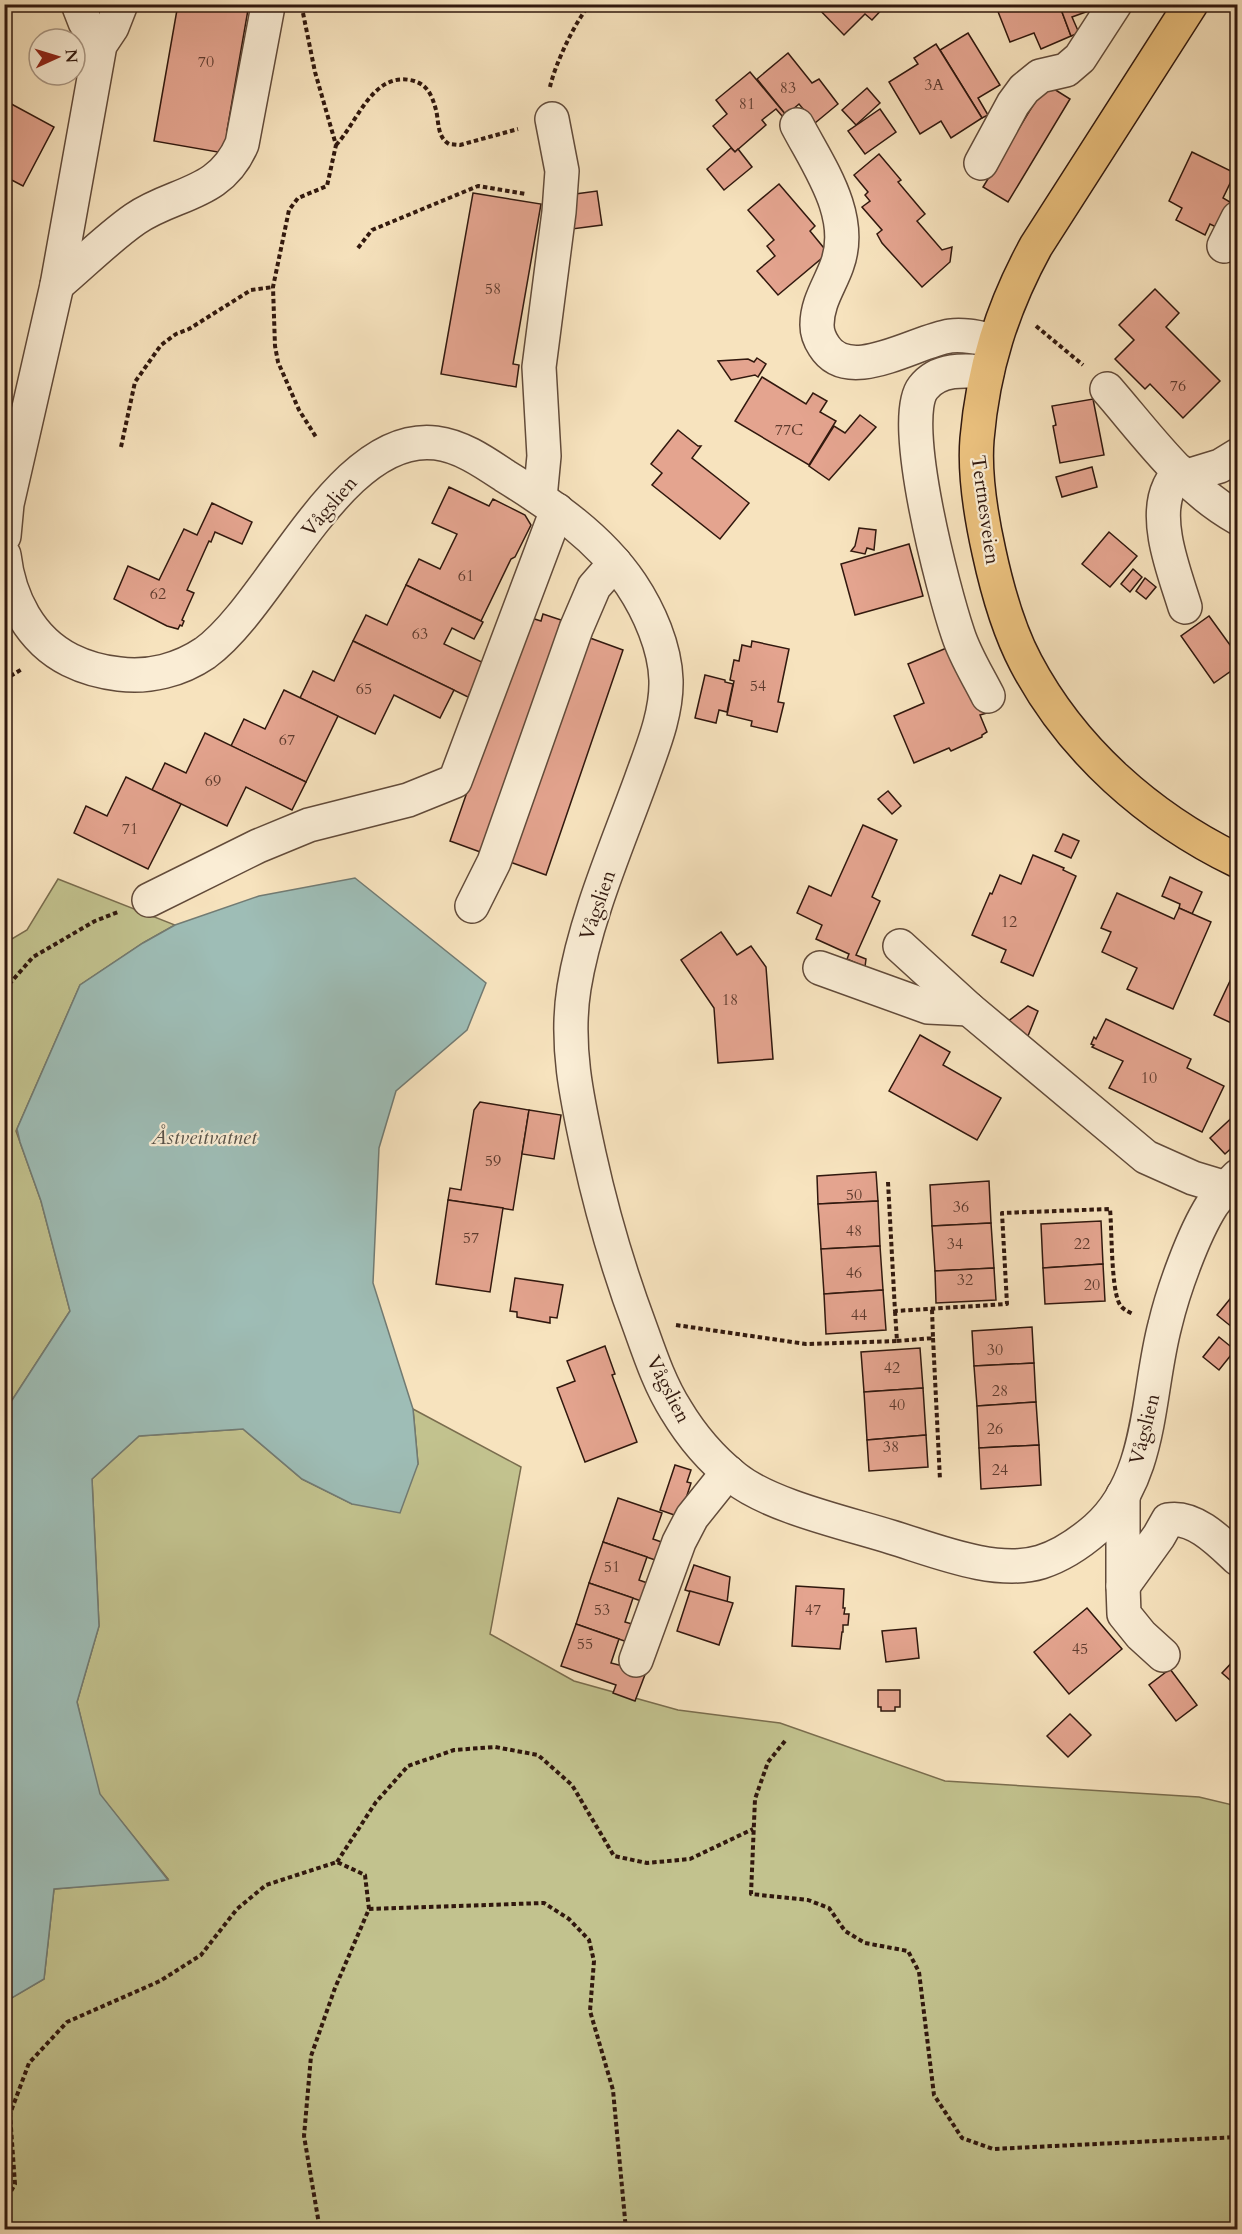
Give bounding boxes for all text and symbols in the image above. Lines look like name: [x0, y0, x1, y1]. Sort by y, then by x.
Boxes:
north arrow: [27, 27, 87, 87]
text: N: [60, 48, 82, 64]
house number: 70: [198, 51, 214, 73]
house number: 3A: [924, 74, 944, 96]
house number: 83: [780, 77, 796, 99]
house number: 81: [739, 93, 755, 115]
house number: 58: [485, 278, 501, 300]
house number: 76: [1170, 375, 1186, 397]
house number: 77C: [775, 419, 803, 441]
street label: Tertnesveien: [964, 454, 1007, 567]
street label: Vågslien: [295, 470, 364, 543]
house number: 61: [458, 565, 474, 587]
house number: 62: [150, 583, 166, 605]
house number: 63: [412, 623, 428, 645]
house number: 54: [750, 675, 766, 697]
house number: 65: [356, 678, 372, 700]
house number: 67: [279, 729, 295, 751]
house number: 69: [205, 770, 221, 792]
house number: 71: [122, 818, 138, 840]
street label: Vågslien: [573, 866, 622, 944]
house number: 12: [1001, 911, 1017, 933]
house number: 18: [722, 989, 738, 1011]
house number: 10: [1141, 1067, 1157, 1089]
water label: Åstveitvatnet: [150, 1123, 258, 1152]
house number: 59: [485, 1150, 501, 1172]
house number: 50: [846, 1184, 862, 1206]
house number: 36: [953, 1196, 969, 1218]
house number: 48: [846, 1220, 862, 1242]
house number: 57: [463, 1227, 479, 1249]
house number: 34: [947, 1233, 963, 1255]
house number: 22: [1074, 1233, 1090, 1255]
house number: 46: [846, 1262, 862, 1284]
house number: 32: [957, 1269, 973, 1291]
house number: 20: [1084, 1274, 1100, 1296]
house number: 44: [851, 1304, 867, 1326]
house number: 30: [987, 1339, 1003, 1361]
street label: Vågslien: [640, 1351, 697, 1428]
house number: 42: [884, 1357, 900, 1379]
house number: 28: [992, 1380, 1008, 1402]
street label: Vågslien: [1123, 1390, 1166, 1468]
house number: 40: [889, 1394, 905, 1416]
house number: 26: [987, 1418, 1003, 1440]
house number: 38: [883, 1436, 899, 1458]
house number: 24: [992, 1459, 1008, 1481]
house number: 51: [604, 1556, 620, 1578]
house number: 53: [594, 1599, 610, 1621]
house number: 47: [805, 1599, 821, 1621]
house number: 55: [577, 1633, 593, 1655]
house number: 45: [1072, 1638, 1088, 1660]

